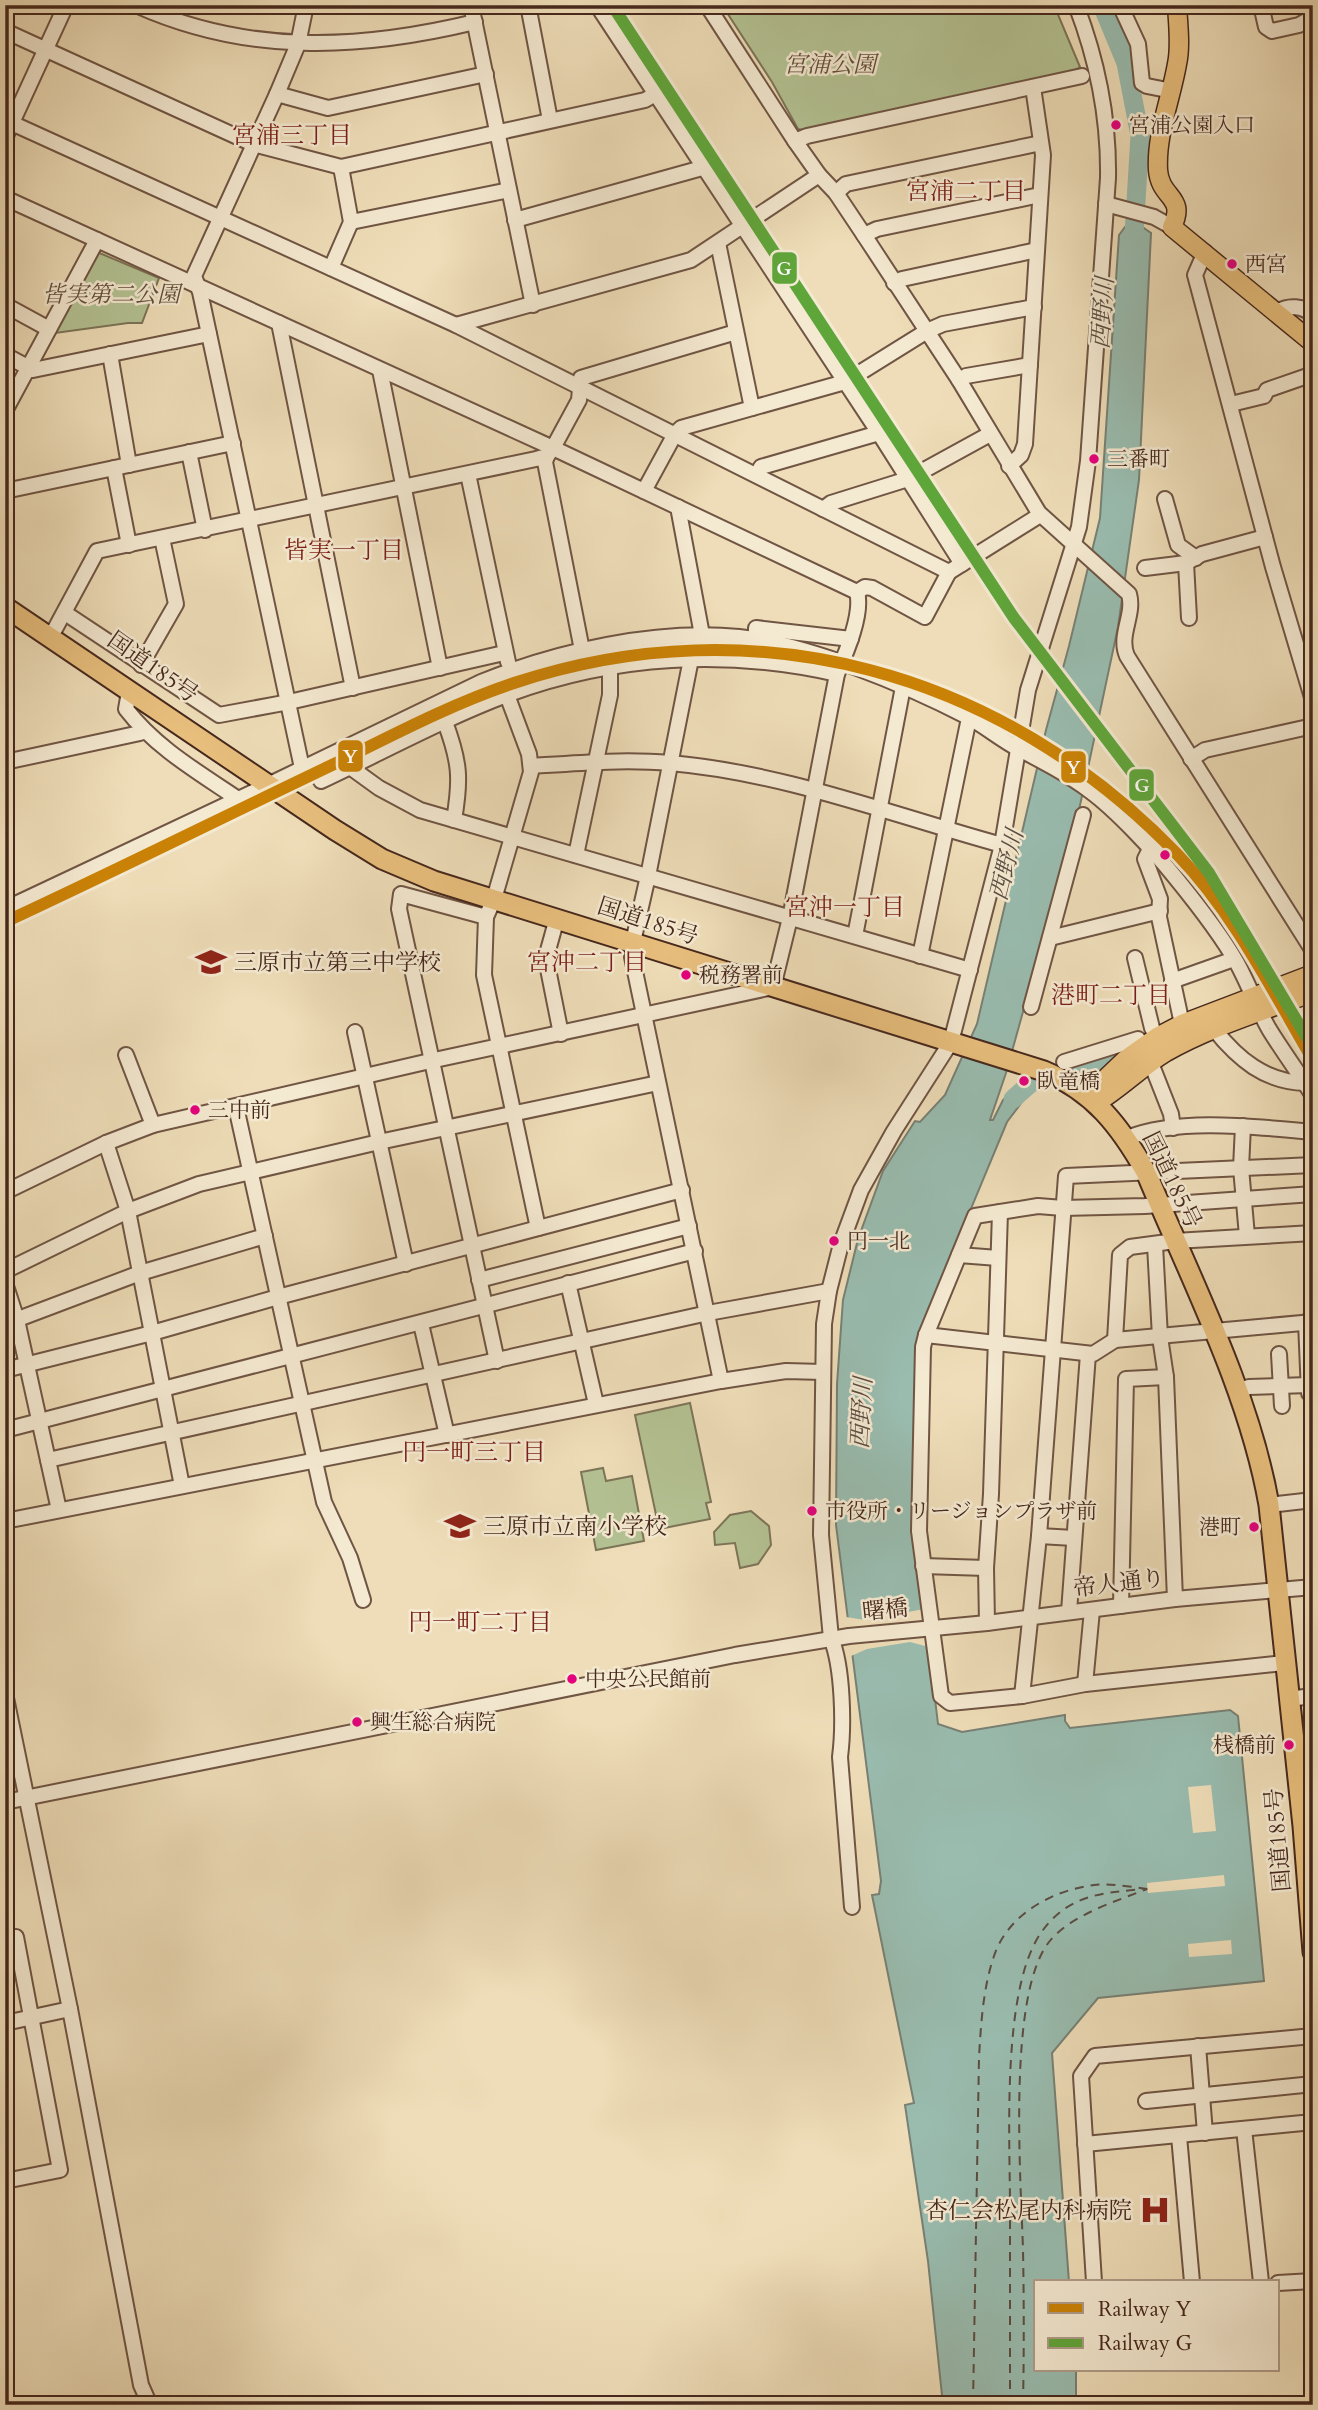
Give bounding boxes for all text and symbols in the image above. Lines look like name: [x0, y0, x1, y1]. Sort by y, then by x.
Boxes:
park label: 宮浦公園: [784, 49, 880, 80]
place label: 宮浦公園入口: [1129, 111, 1255, 140]
marker: 宮浦公園入口: [1109, 118, 1123, 132]
district label: 宮浦三丁目: [232, 119, 352, 152]
district label: 宮浦二丁目: [906, 175, 1026, 208]
place label: 西宮: [1245, 250, 1287, 279]
line badge: G: [771, 251, 798, 285]
text: G: [776, 256, 792, 282]
marker: 西宮: [1225, 257, 1239, 271]
water label: 西野川: [1084, 273, 1122, 350]
park label: 皆実第二公園: [42, 279, 184, 310]
place label: 三番町: [1107, 445, 1170, 474]
marker: 三番町: [1087, 452, 1101, 466]
district label: 皆実一丁目: [284, 534, 404, 567]
street label: 国道185号: [101, 624, 205, 710]
line badge: Y: [337, 739, 364, 773]
text: Y: [342, 744, 358, 770]
line badge: Y: [1060, 750, 1087, 784]
text: Y: [1065, 755, 1081, 781]
line badge: G: [1128, 768, 1155, 802]
text: G: [1134, 773, 1150, 799]
water label: 西野川: [982, 823, 1032, 904]
unlabelled marker: [1158, 848, 1172, 862]
street label: 国道185号: [594, 890, 702, 952]
district label: 宮沖一丁目: [785, 891, 905, 924]
school or university icon: 三原市立第三中学校: [194, 945, 228, 979]
district label: 宮沖二丁目: [527, 946, 647, 979]
place label: 三原市立第三中学校: [234, 947, 441, 978]
place label: 税務署前: [699, 961, 783, 990]
marker: 税務署前: [679, 968, 693, 982]
district label: 港町二丁目: [1051, 979, 1171, 1012]
place label: 臥竜橋: [1037, 1067, 1100, 1096]
marker: 臥竜橋: [1017, 1074, 1031, 1088]
place label: 三中前: [208, 1096, 271, 1125]
marker: 三中前: [188, 1103, 202, 1117]
street label: 国道185号: [1135, 1126, 1209, 1234]
place label: 円一北: [847, 1227, 910, 1256]
marker: 円一北: [827, 1234, 841, 1248]
water label: 西野川: [844, 1373, 881, 1450]
district label: 円一町三丁目: [402, 1436, 546, 1469]
place label: 市役所・リージョンプラザ前: [825, 1497, 1097, 1526]
marker: 市役所・リージョンプラザ前: [805, 1504, 819, 1518]
school or university icon: 三原市立南小学校: [443, 1509, 477, 1543]
place label: 三原市立南小学校: [483, 1511, 667, 1542]
place label: 港町: [1199, 1513, 1241, 1542]
marker: 港町: [1247, 1520, 1261, 1534]
street label: 帝人通り: [1071, 1562, 1167, 1604]
street label: 曙橋: [861, 1592, 909, 1628]
district label: 円一町二丁目: [408, 1606, 552, 1639]
place label: 中央公民館前: [585, 1665, 711, 1694]
marker: 中央公民館前: [565, 1672, 579, 1686]
place label: 興生総合病院: [370, 1708, 496, 1737]
marker: 興生総合病院: [350, 1715, 364, 1729]
place label: 桟橋前: [1213, 1731, 1276, 1760]
marker: 桟橋前: [1282, 1738, 1296, 1752]
street label: 国道185号: [1258, 1787, 1298, 1893]
hospital icon: 杏仁会松尾内科病院: [1138, 2193, 1172, 2227]
place label: 杏仁会松尾内科病院: [925, 2195, 1132, 2226]
legend: [1034, 2280, 1280, 2372]
text: Railway Y: [1098, 2295, 1192, 2324]
text: Railway G: [1098, 2329, 1193, 2358]

